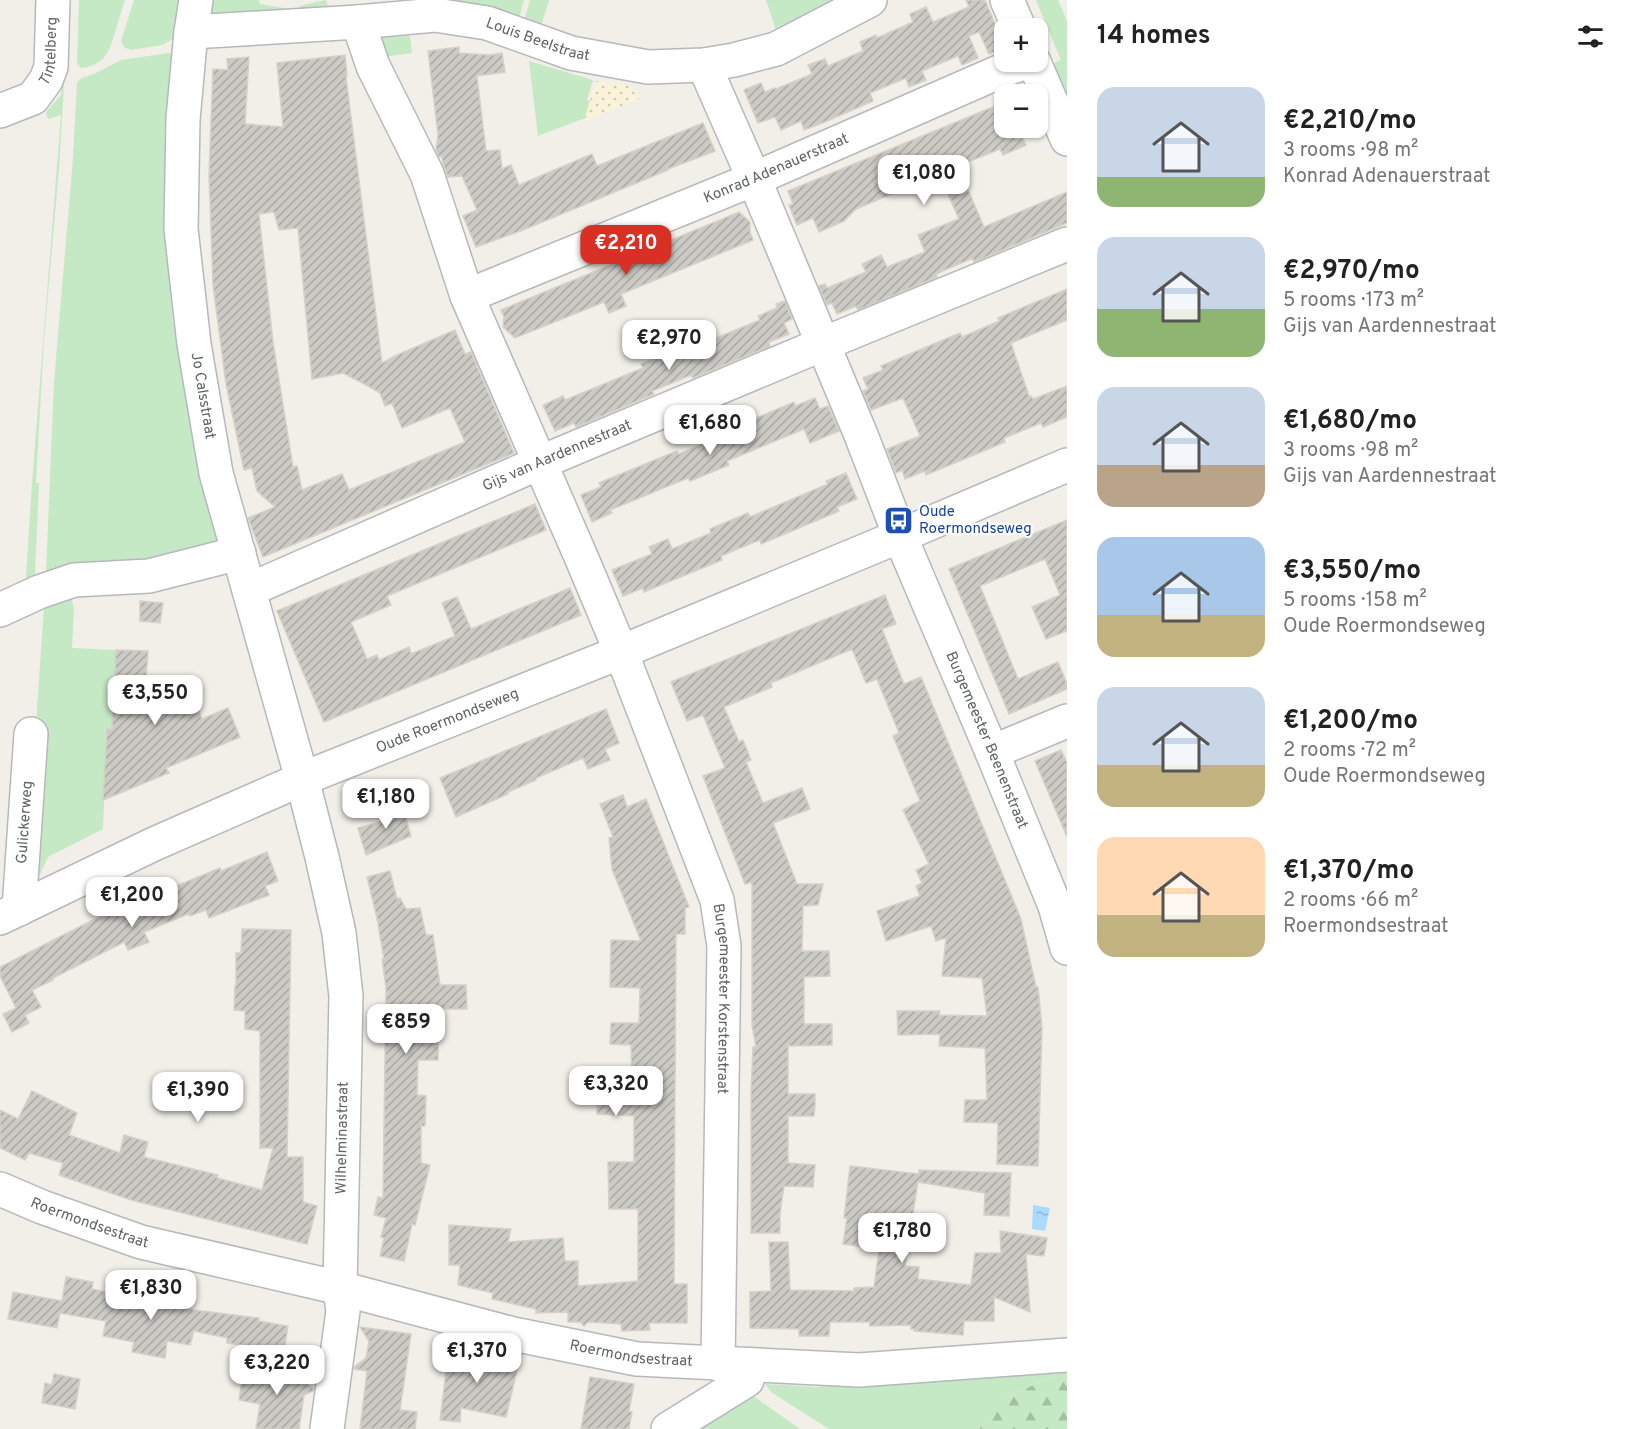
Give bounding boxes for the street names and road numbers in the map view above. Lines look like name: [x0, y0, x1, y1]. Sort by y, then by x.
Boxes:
street label: Louis Beelstraat: [483, 14, 591, 66]
street label: Tintelberg: [35, 17, 62, 90]
street label: Konrad Adenauerstraat: [701, 129, 852, 208]
street label: Jo Calsstraat: [186, 351, 220, 440]
street label: Gijs van Aardennestraat: [480, 416, 634, 496]
street label: Burgemeester Beenenstraat: [941, 649, 1032, 832]
street label: Oude Roermondseweg: [373, 684, 522, 758]
street label: Gulickerweg: [13, 780, 37, 864]
street label: Burgemeester Korstenstraat: [708, 902, 734, 1094]
street label: Wilhelminastraat: [333, 1081, 353, 1195]
street label: Roermondsestraat: [27, 1194, 150, 1253]
street label: Roermondsestraat: [568, 1336, 693, 1371]

